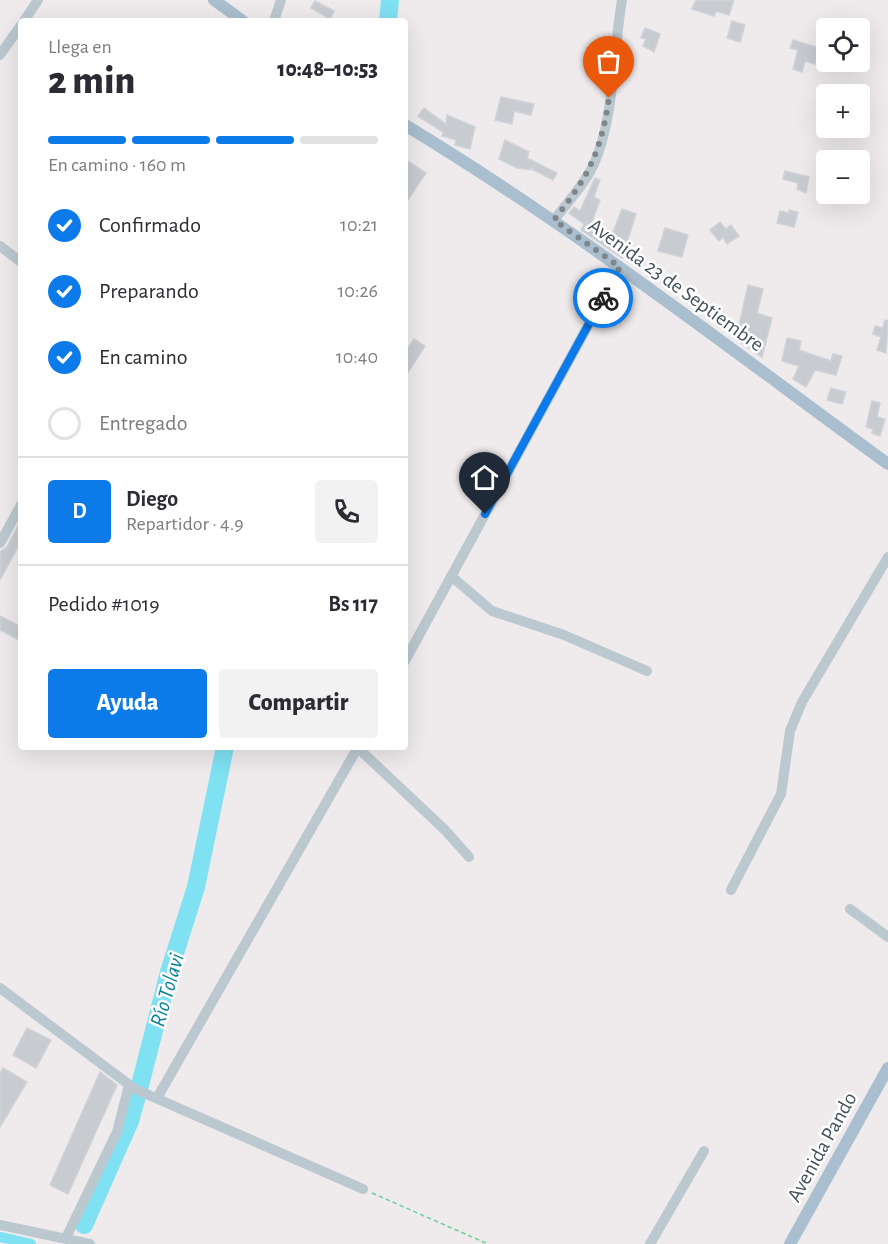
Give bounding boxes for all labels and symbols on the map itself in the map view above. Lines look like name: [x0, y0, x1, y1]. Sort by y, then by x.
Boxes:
pin: [583, 36, 634, 98]
street label: Avenida 23 de Septiembre: [585, 215, 767, 355]
courier: [573, 268, 633, 328]
pin: [459, 452, 510, 514]
water label: Río Tolavi: [146, 951, 188, 1029]
street label: Avenida Pando: [783, 1089, 861, 1205]

